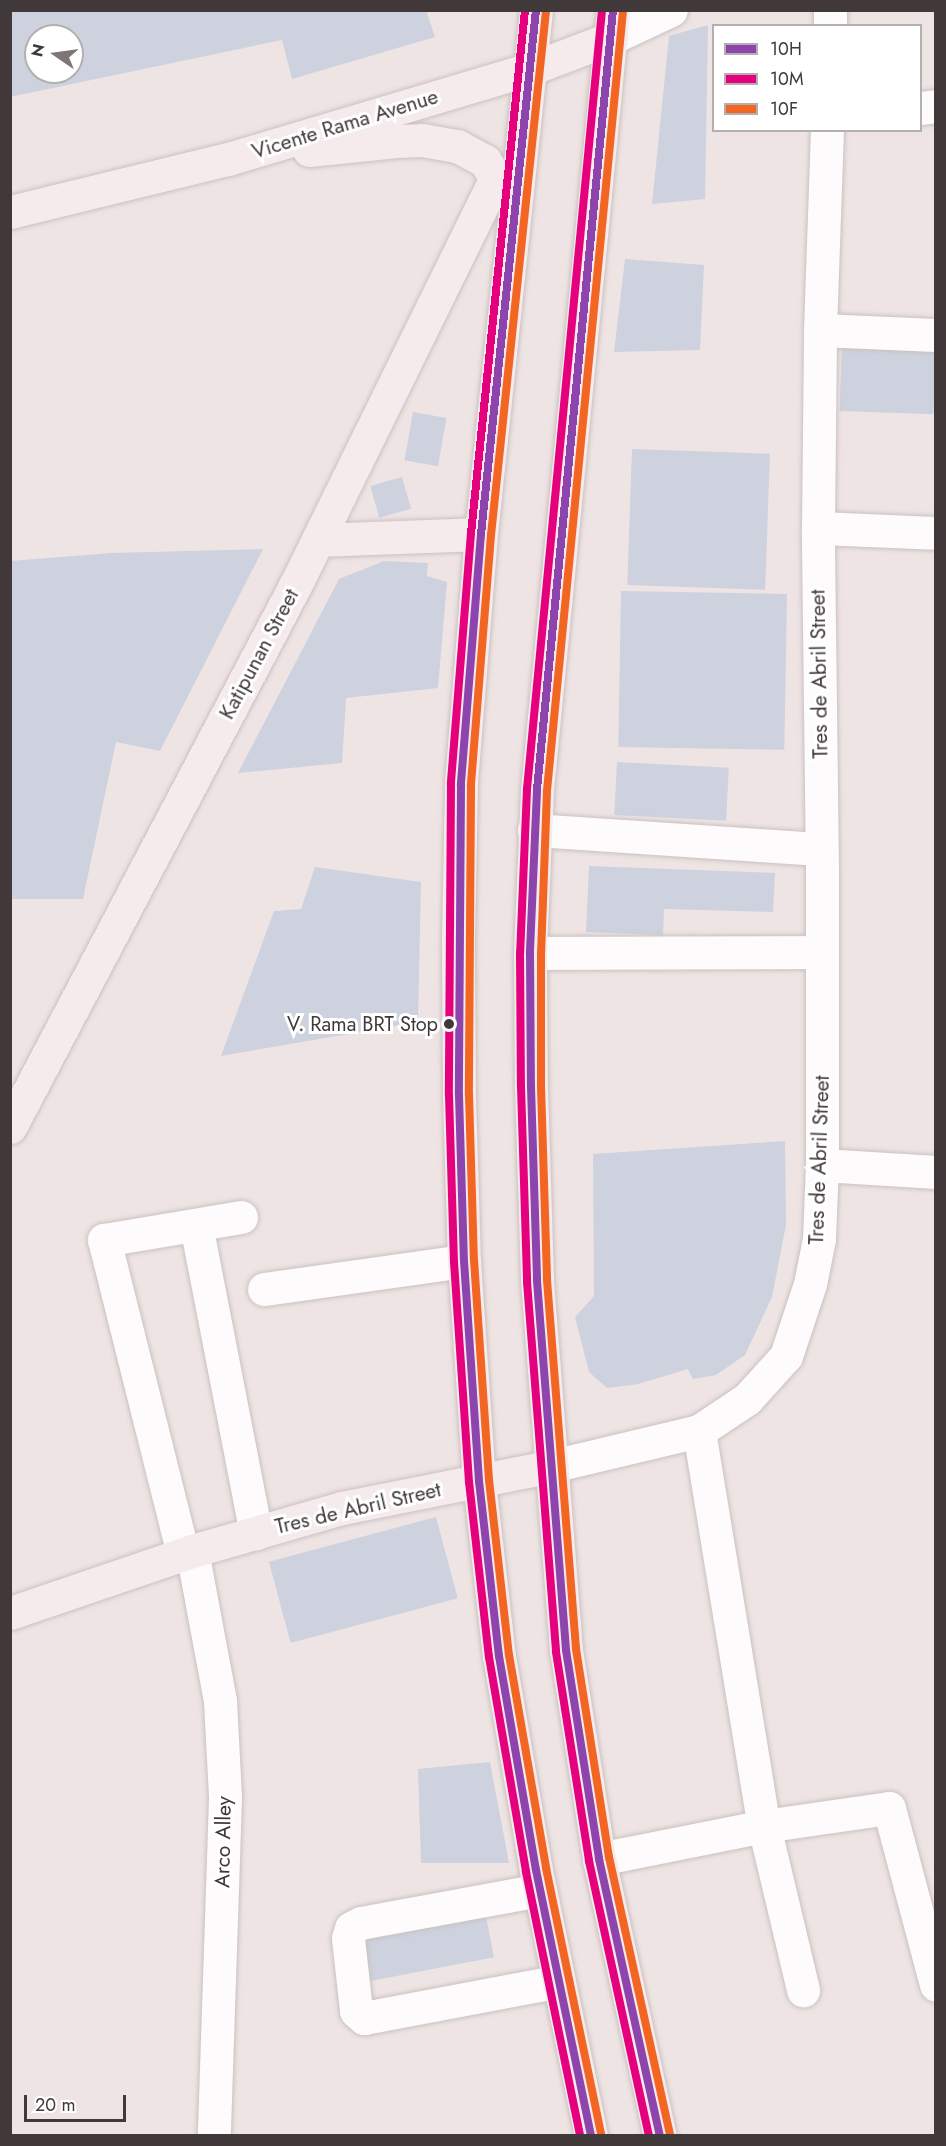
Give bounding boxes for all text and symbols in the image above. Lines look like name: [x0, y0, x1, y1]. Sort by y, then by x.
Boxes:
north arrow: [24, 24, 84, 84]
legend: [712, 24, 922, 132]
text: 10H: [770, 36, 802, 62]
text: N: [25, 42, 51, 59]
text: 10M: [770, 66, 803, 92]
street label: Vicente Rama Avenue: [249, 84, 441, 164]
text: 10F: [770, 96, 798, 122]
street label: Katipunan Street: [214, 585, 304, 723]
street label: Tres de Abril Street: [805, 589, 833, 759]
place label: V. Rama BRT Stop: [287, 1012, 438, 1036]
marker: V. Rama BRT Stop: [443, 1018, 455, 1030]
street label: Tres de Abril Street: [803, 1075, 835, 1245]
street label: Tres de Abril Street: [273, 1477, 443, 1539]
street label: Arco Alley: [210, 1796, 236, 1888]
scale bar: [27, 2083, 129, 2121]
text: 20 m: [35, 2092, 75, 2118]

